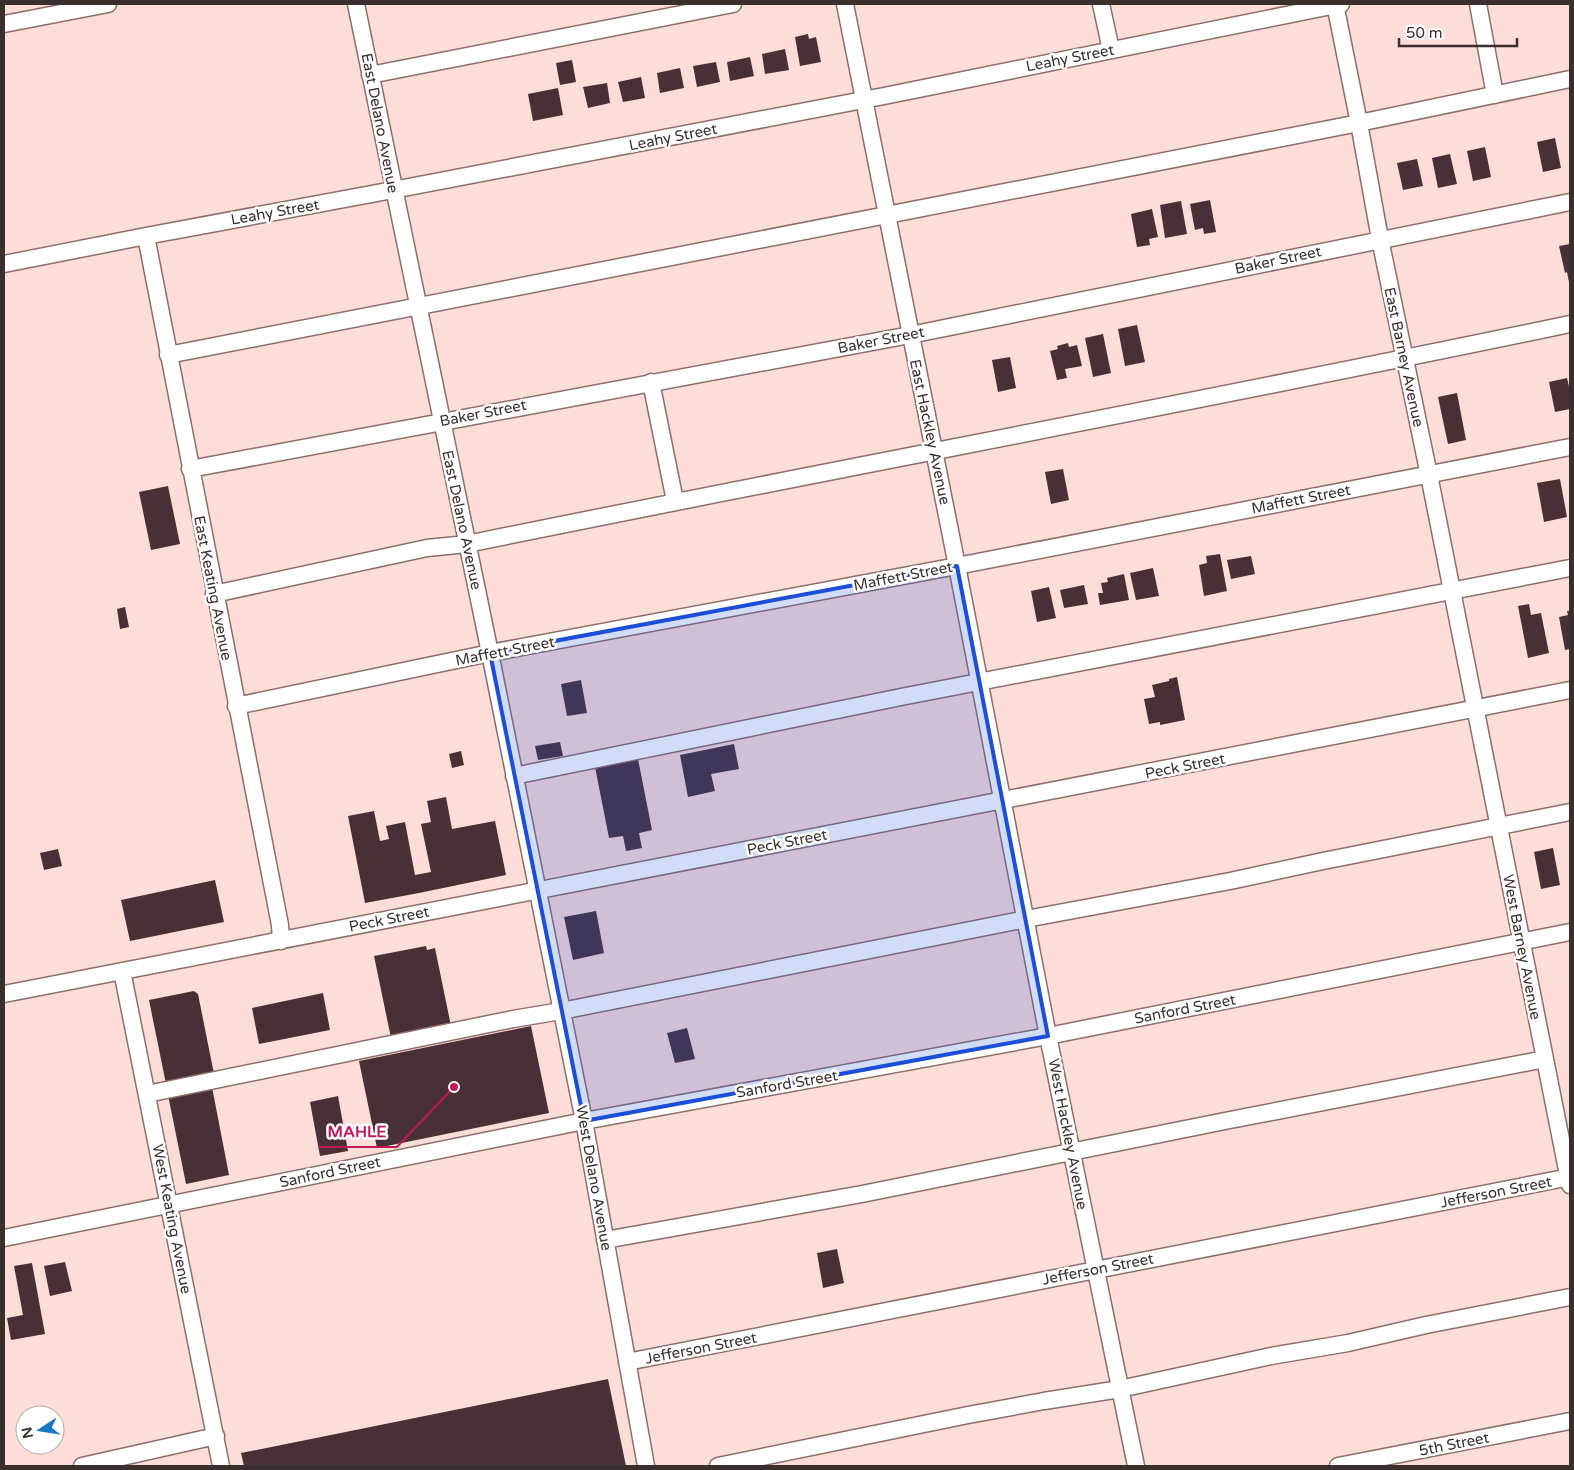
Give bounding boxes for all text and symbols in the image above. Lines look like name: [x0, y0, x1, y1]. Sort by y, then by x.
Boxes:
scale bar: [1399, 15, 1516, 47]
text: 50 m: [1406, 24, 1443, 42]
street label: Leahy Street: [1024, 41, 1116, 75]
street label: East Delano Avenue: [358, 52, 402, 194]
street label: Leahy Street: [627, 120, 719, 154]
street label: Leahy Street: [229, 195, 321, 229]
street label: Baker Street: [1233, 242, 1323, 278]
street label: East Barney Avenue: [1380, 285, 1428, 429]
street label: Baker Street: [836, 323, 926, 357]
street label: East Hackley Avenue: [906, 358, 954, 506]
street label: Baker Street: [438, 396, 528, 430]
street label: East Delano Avenue: [438, 449, 486, 591]
street label: Maffett Street: [1250, 481, 1352, 517]
street label: East Keating Avenue: [190, 514, 236, 662]
street label: Maffett Street: [852, 558, 954, 594]
street label: Maffett Street: [454, 633, 556, 669]
street label: Peck Street: [1143, 749, 1227, 783]
street label: Peck Street: [745, 825, 829, 859]
street label: West Barney Avenue: [1499, 873, 1545, 1021]
street label: Peck Street: [347, 902, 431, 936]
street label: Sanford Street: [1133, 990, 1237, 1028]
street label: West Hackley Avenue: [1045, 1057, 1091, 1211]
street label: Sanford Street: [735, 1066, 839, 1102]
street label: West Delano Avenue: [572, 1104, 616, 1252]
callout: MAHLE: [318, 1116, 397, 1147]
text: MAHLE: [328, 1122, 386, 1142]
street label: West Keating Avenue: [149, 1143, 195, 1295]
street label: Sanford Street: [278, 1152, 382, 1191]
street label: Jefferson Street: [1439, 1172, 1553, 1212]
street label: Jefferson Street: [1041, 1249, 1155, 1289]
street label: Jefferson Street: [644, 1328, 758, 1368]
north arrow: [15, 1405, 65, 1455]
text: N: [18, 1425, 37, 1440]
street label: 5th Street: [1417, 1428, 1491, 1460]

